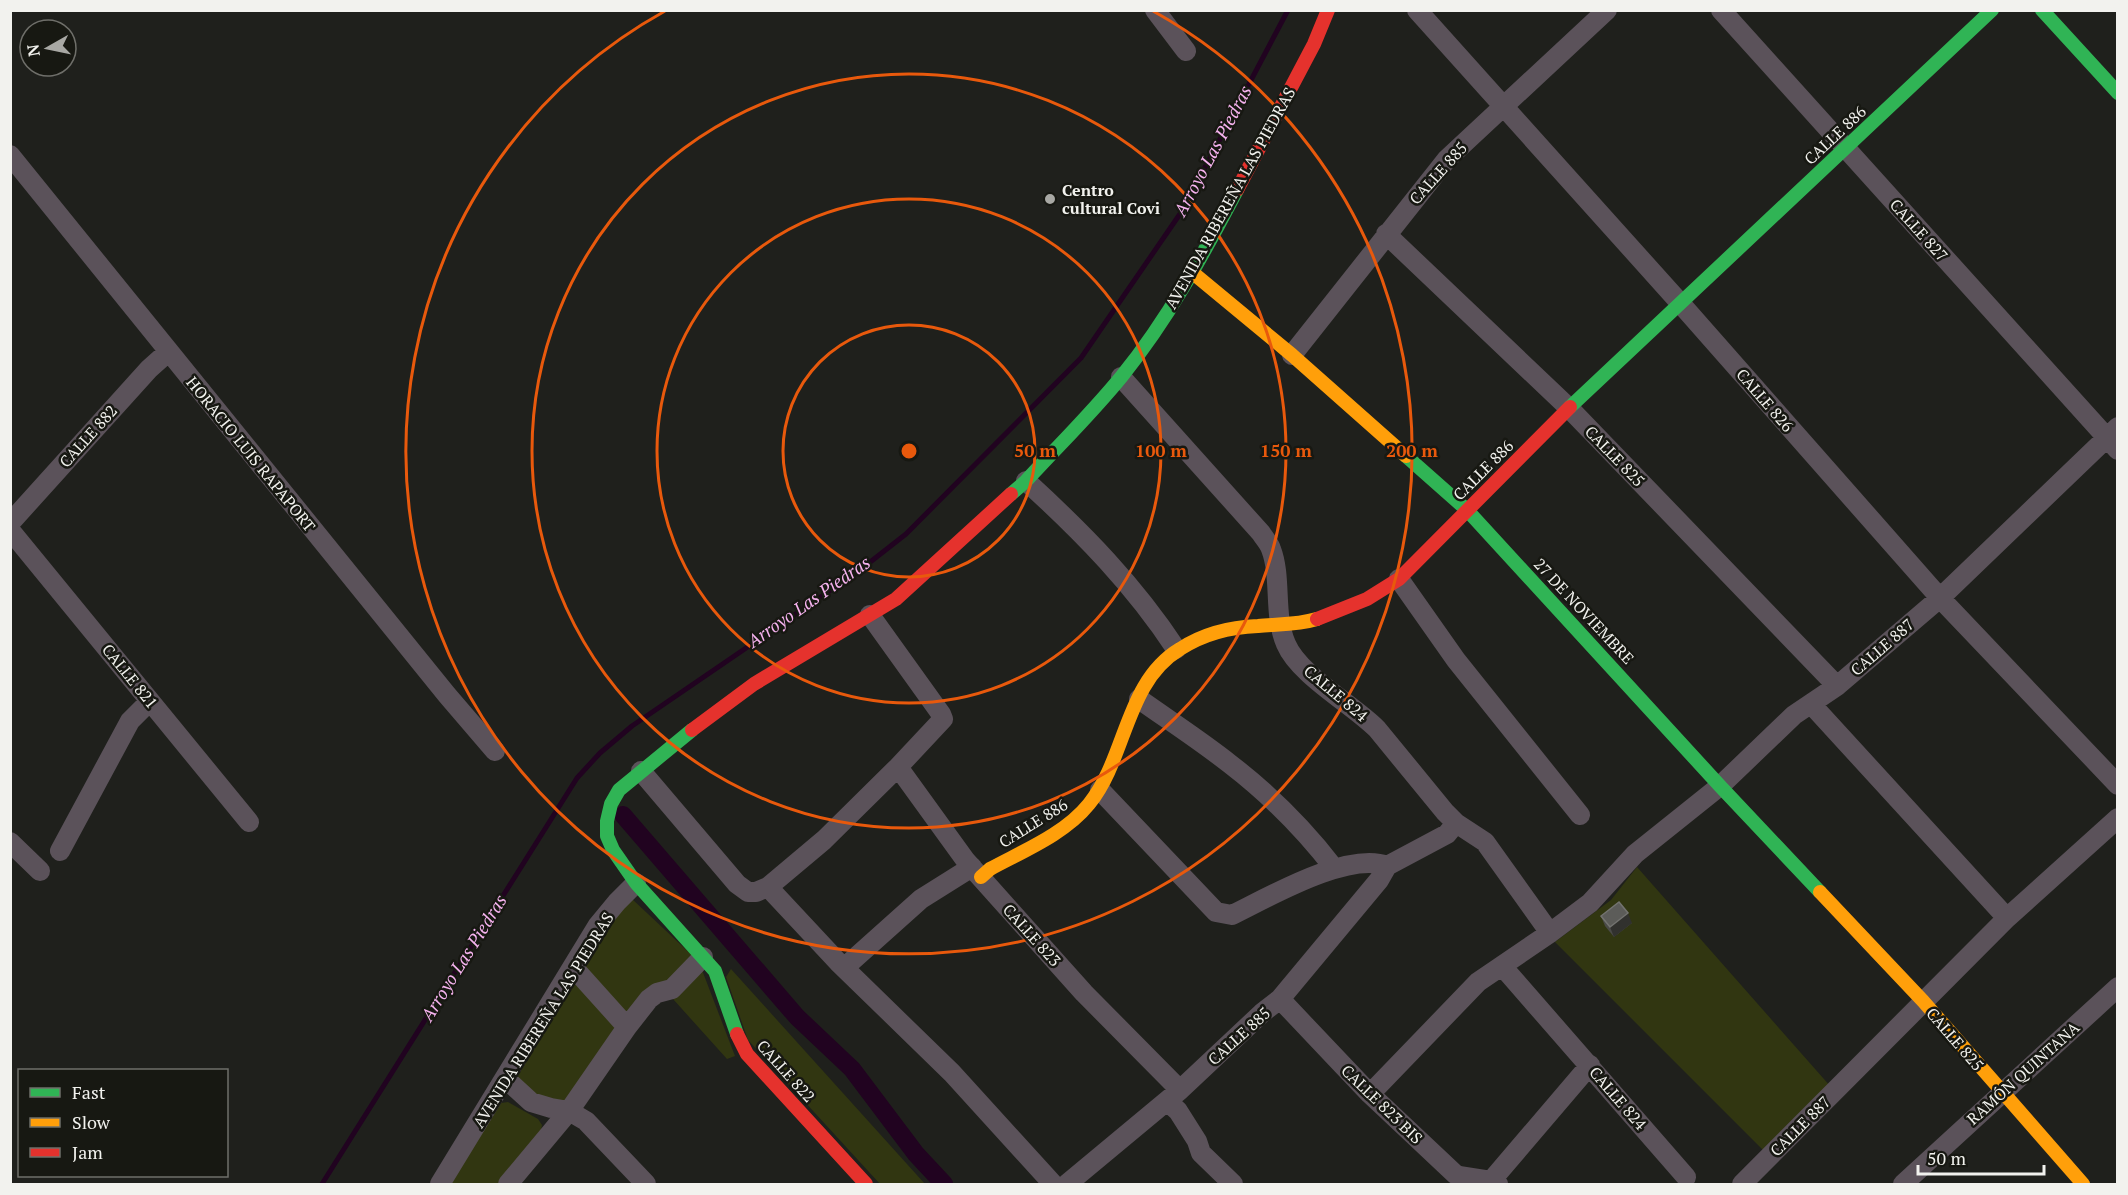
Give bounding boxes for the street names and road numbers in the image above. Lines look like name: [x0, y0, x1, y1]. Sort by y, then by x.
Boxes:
street label: AVENIDA RIBEREÑA LAS PIEDRAS: [1160, 83, 1300, 313]
street label: CALLE 886: [1799, 100, 1871, 169]
street label: CALLE 885: [1404, 137, 1472, 209]
street label: CALLE 827: [1885, 194, 1953, 266]
street label: CALLE 826: [1731, 364, 1799, 437]
street label: HORACIO LUIS RAPAPORT: [181, 372, 321, 536]
street label: CALLE 882: [54, 400, 122, 472]
street label: CALLE 825: [1580, 421, 1650, 491]
street label: CALLE 886: [1448, 435, 1518, 505]
street label: 27 DE NOVIEMBRE: [1529, 553, 1639, 669]
street label: CALLE 887: [1846, 613, 1918, 681]
street label: CALLE 821: [97, 639, 163, 713]
street label: CALLE 824: [1299, 660, 1373, 727]
street label: CALLE 886: [994, 793, 1072, 853]
street label: CALLE 823: [998, 899, 1066, 971]
street label: AVENIDA RIBEREÑA LAS PIEDRAS: [467, 908, 619, 1132]
street label: CALLE 885: [1203, 1002, 1275, 1070]
street label: CALLE 825: [1921, 1003, 1989, 1075]
street label: RAMÓN QUINTANA: [1962, 1016, 2084, 1130]
street label: CALLE 822: [752, 1035, 820, 1107]
street label: CALLE 823 BIS: [1337, 1060, 1427, 1148]
street label: CALLE 824: [1584, 1062, 1652, 1135]
street label: CALLE 887: [1765, 1091, 1835, 1161]

